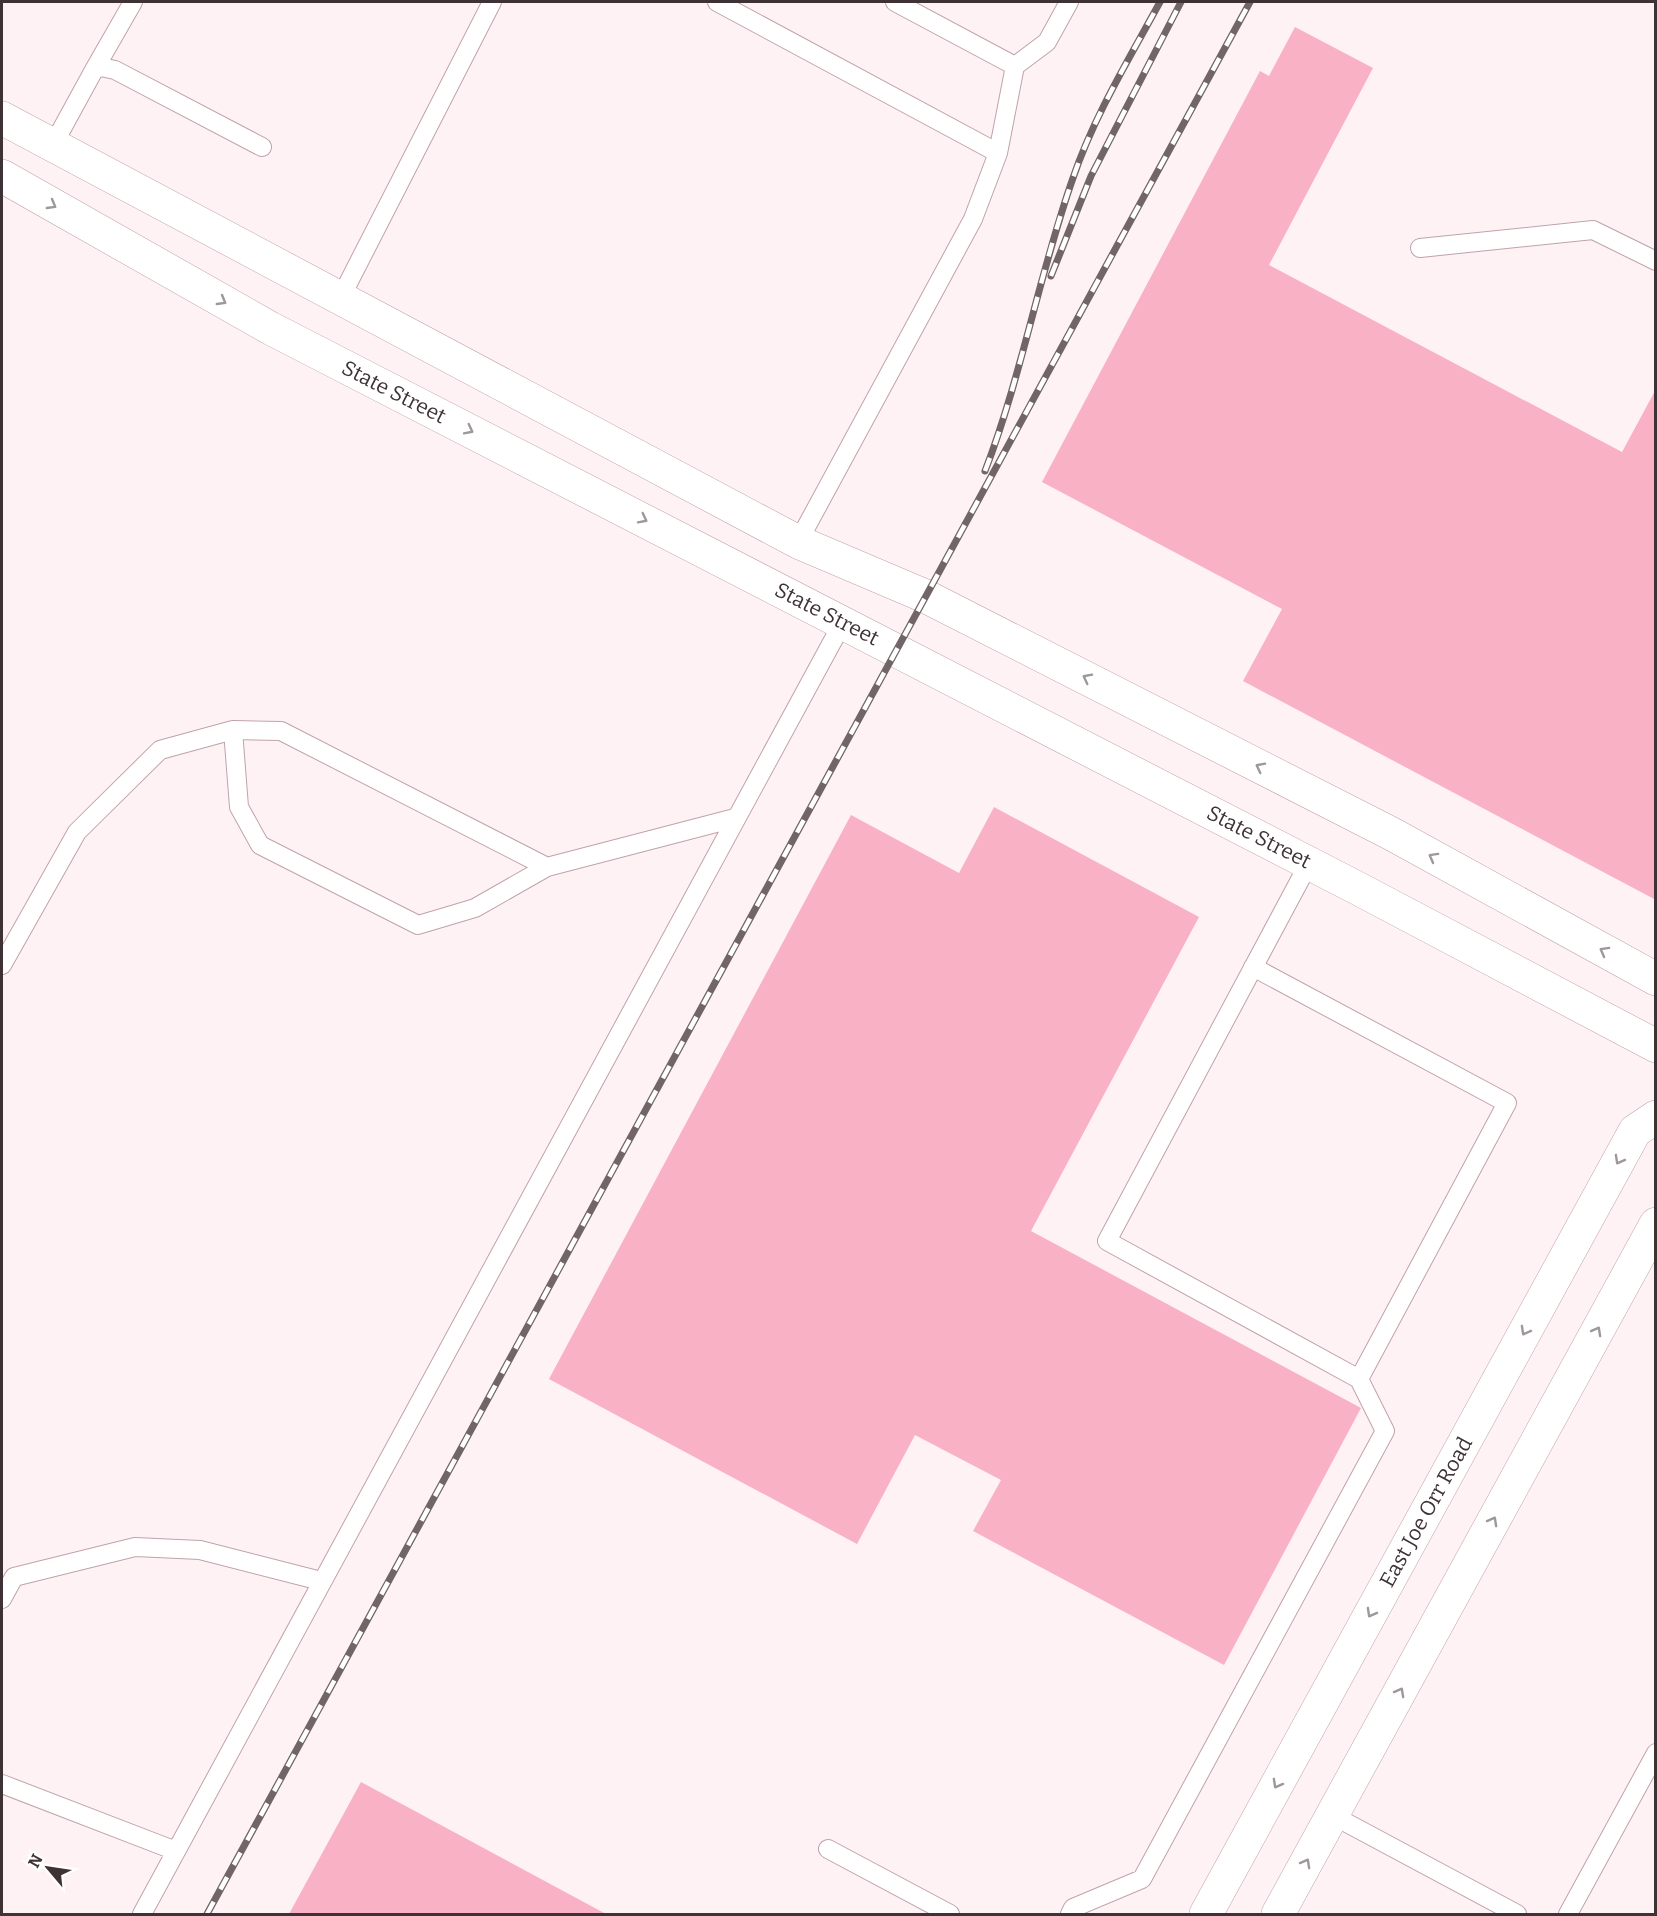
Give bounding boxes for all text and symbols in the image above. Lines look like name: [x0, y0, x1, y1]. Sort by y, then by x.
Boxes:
one-way arrow: [46, 197, 56, 209]
one-way arrow: [216, 294, 226, 305]
street label: State Street: [338, 355, 451, 430]
one-way arrow: [463, 423, 474, 435]
one-way arrow: [636, 512, 647, 523]
street label: State Street: [771, 577, 884, 652]
one-way arrow: [1082, 674, 1093, 685]
one-way arrow: [1256, 763, 1267, 774]
street label: State Street: [1203, 800, 1316, 875]
one-way arrow: [1429, 853, 1439, 864]
one-way arrow: [1600, 947, 1610, 958]
one-way arrow: [1615, 1154, 1626, 1165]
one-way arrow: [1521, 1325, 1532, 1336]
one-way arrow: [1590, 1327, 1601, 1338]
street label: East Joe Orr Road: [1374, 1432, 1478, 1592]
one-way arrow: [1486, 1517, 1497, 1527]
one-way arrow: [1367, 1607, 1378, 1617]
one-way arrow: [1393, 1688, 1404, 1698]
one-way arrow: [1273, 1778, 1284, 1788]
north arrow: [18, 1838, 78, 1898]
text: N: [24, 1851, 47, 1871]
one-way arrow: [1299, 1859, 1310, 1869]

